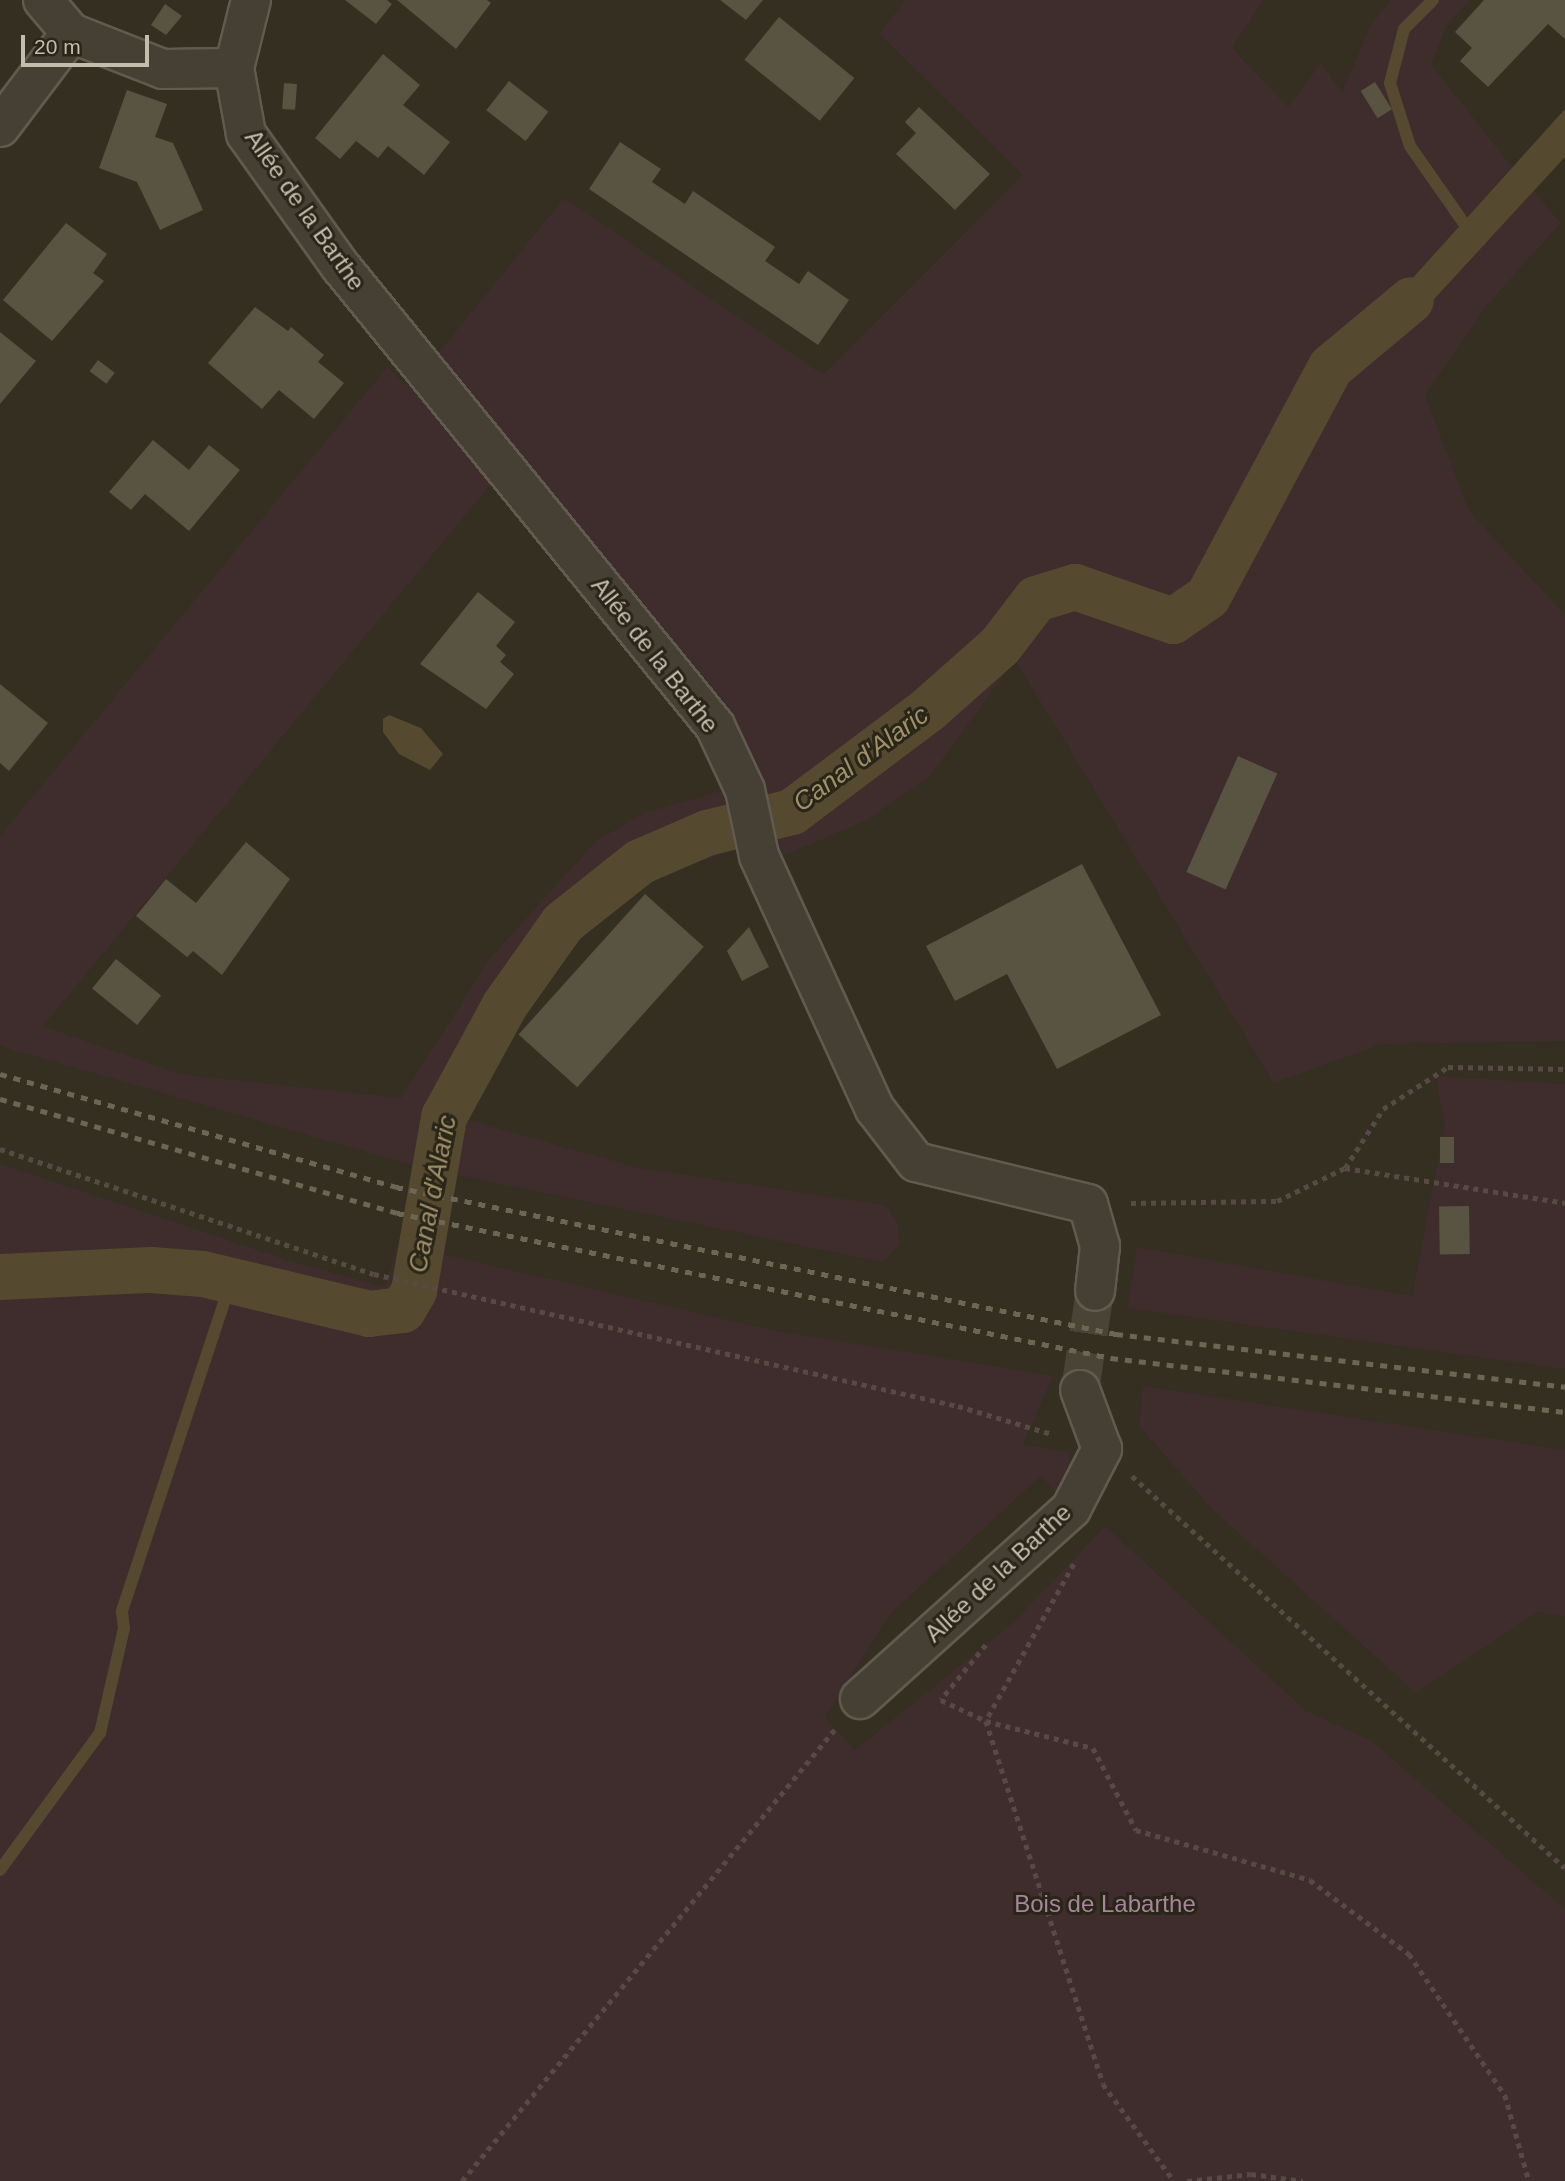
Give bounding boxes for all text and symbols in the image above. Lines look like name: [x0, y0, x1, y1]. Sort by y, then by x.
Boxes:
scale bar: [24, 21, 152, 65]
text: 20 m: [34, 35, 81, 58]
street label: Allée de la Barthe: [239, 124, 371, 296]
street label: Allée de la Barthe: [585, 571, 725, 739]
water label: Canal d'Alaric: [787, 699, 935, 819]
water label: Canal d'Alaric: [402, 1113, 464, 1275]
street label: Allée de la Barthe: [919, 1498, 1077, 1648]
park label: Bois de Labarthe: [1014, 1890, 1196, 1918]

